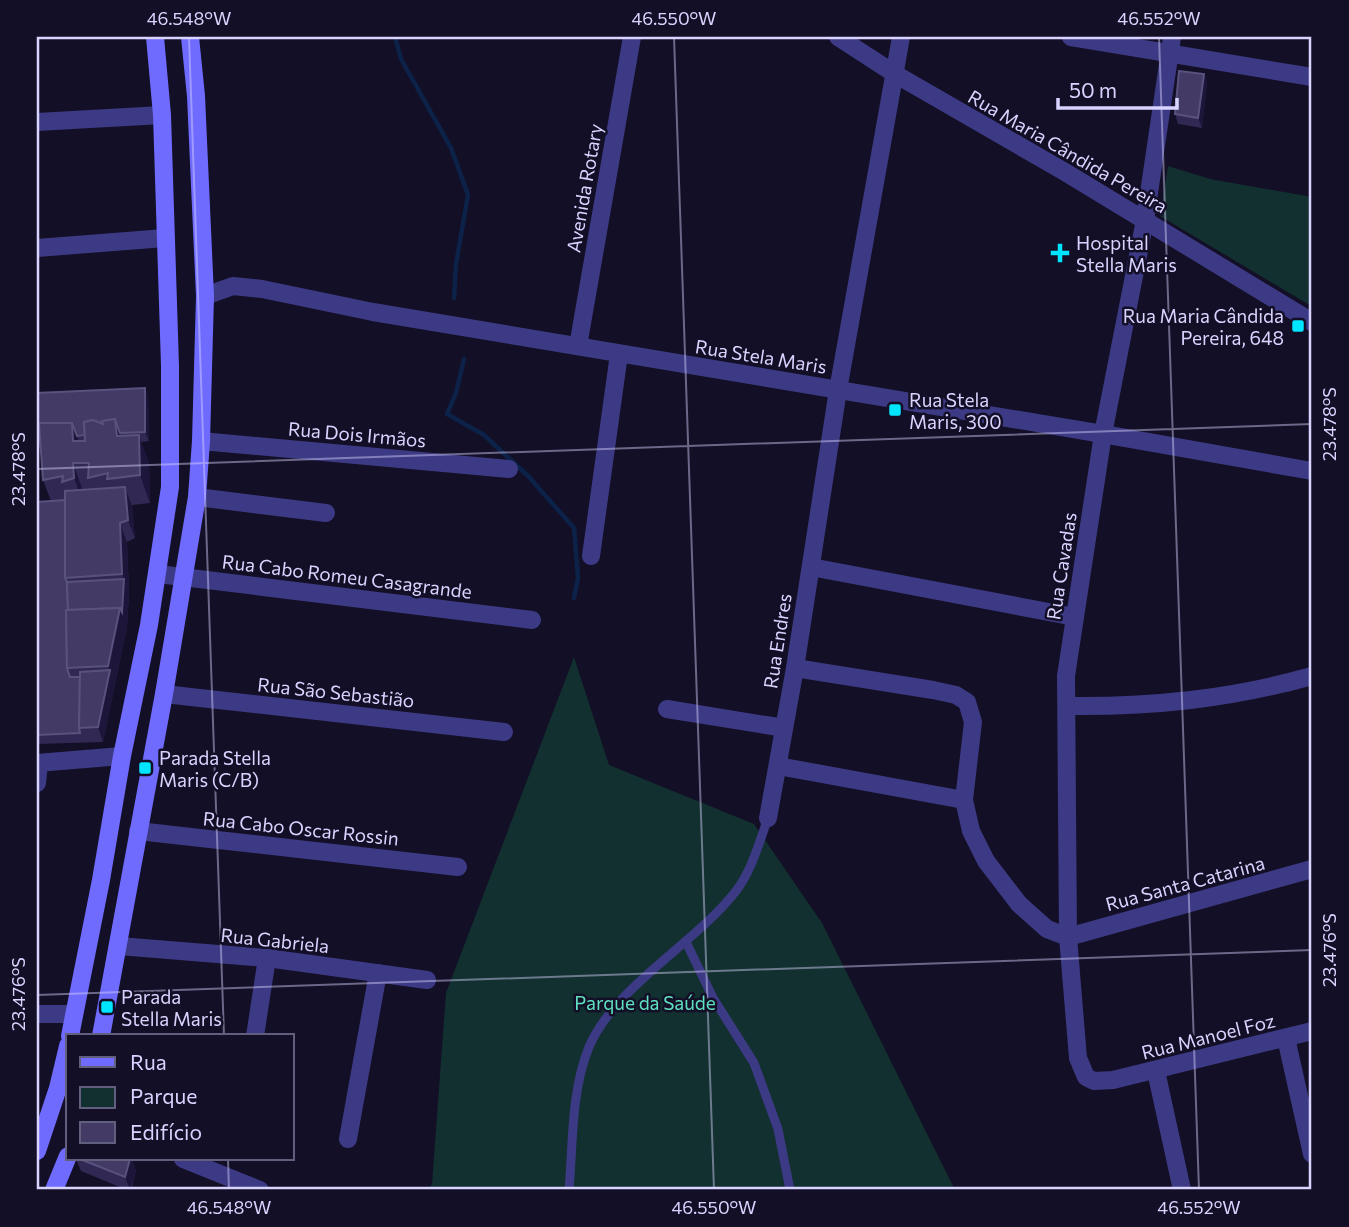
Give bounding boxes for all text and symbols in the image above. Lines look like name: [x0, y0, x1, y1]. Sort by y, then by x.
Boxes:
text: 46.548°W: [147, 7, 231, 29]
text: 46.550°W: [632, 7, 716, 29]
text: 46.552°W: [1117, 7, 1201, 29]
scale bar: [1058, 66, 1178, 110]
text: 50 m: [1069, 77, 1117, 102]
street label: Rua Maria Cândida Pereira: [964, 85, 1172, 217]
street label: Avenida Rotary: [561, 122, 607, 254]
place label: Hospital Stella Maris: [1076, 231, 1177, 276]
marker: Hospital Stella Maris: [1050, 243, 1070, 263]
place label: Rua Maria Cândida Pereira, 648: [1123, 304, 1284, 349]
marker: Rua Maria Cândida Pereira, 648: [1290, 318, 1306, 334]
street label: Rua Stela Maris: [694, 334, 828, 378]
text: 23.478°S: [1318, 387, 1340, 461]
place label: Rua Stela Maris, 300: [909, 388, 1002, 433]
marker: Rua Stela Maris, 300: [887, 402, 903, 418]
street label: Rua Dois Irmãos: [287, 417, 427, 451]
text: 23.478°S: [7, 432, 29, 506]
street label: Rua Cavadas: [1041, 511, 1081, 621]
street label: Rua Cabo Romeu Casagrande: [221, 549, 473, 603]
street label: Rua Endres: [758, 592, 796, 690]
street label: Rua São Sebastião: [256, 672, 416, 712]
place label: Parada Stella Maris (C/B): [159, 746, 271, 791]
marker: Parada Stella Maris (C/B): [137, 760, 153, 776]
street label: Rua Cabo Oscar Rossin: [202, 806, 400, 850]
street label: Rua Santa Catarina: [1103, 851, 1267, 915]
text: 23.476°S: [1318, 913, 1340, 987]
street label: Rua Gabriela: [220, 923, 330, 957]
text: 23.476°S: [7, 957, 29, 1031]
place label: Parada Stella Maris: [121, 985, 222, 1030]
park label: Parque da Saúde: [574, 991, 716, 1014]
marker: Parada Stella Maris: [99, 999, 115, 1015]
street label: Rua Manoel Foz: [1139, 1008, 1277, 1064]
legend: [66, 1034, 294, 1160]
text: Rua: [130, 1049, 167, 1074]
text: Parque: [130, 1083, 197, 1108]
text: Edifício: [130, 1119, 202, 1144]
text: 46.548°W: [187, 1196, 271, 1218]
text: 46.550°W: [672, 1196, 756, 1218]
text: 46.552°W: [1157, 1196, 1241, 1218]

